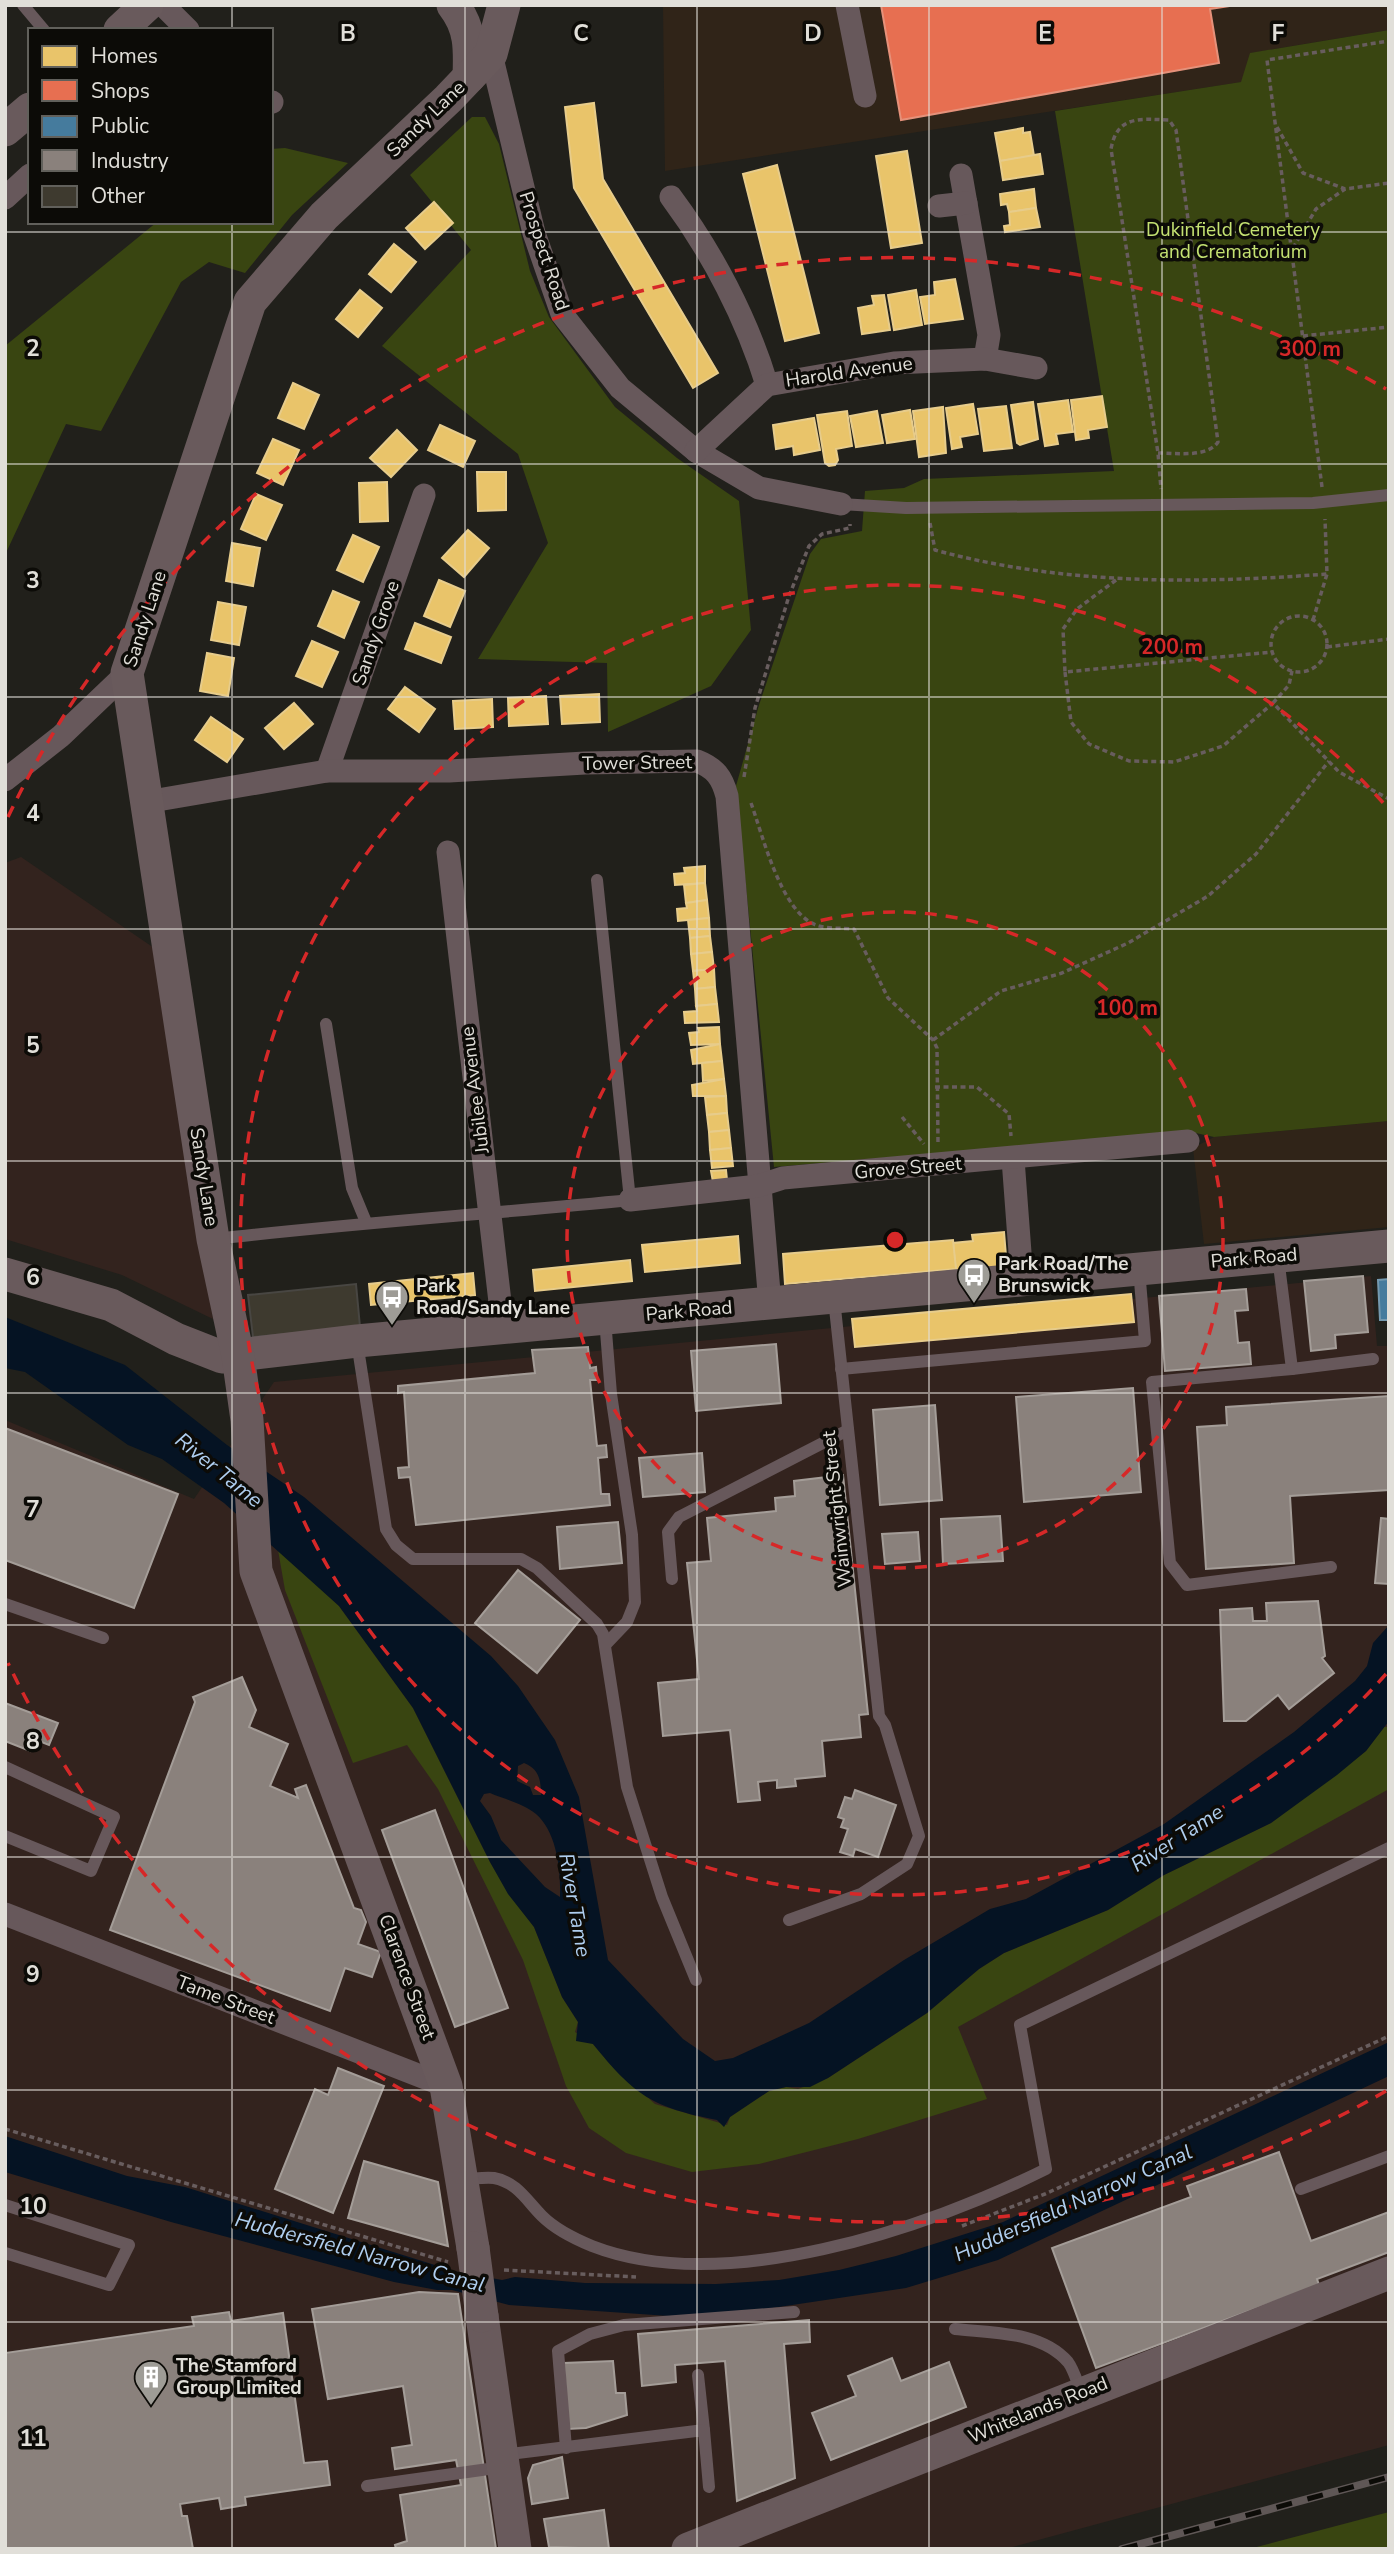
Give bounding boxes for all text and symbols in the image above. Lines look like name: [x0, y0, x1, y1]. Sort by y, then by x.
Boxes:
text: B: [340, 18, 356, 49]
text: C: [573, 18, 589, 49]
text: D: [804, 18, 822, 49]
text: E: [1038, 18, 1052, 49]
text: F: [1272, 18, 1285, 49]
legend: [28, 28, 273, 224]
text: Homes: [91, 42, 158, 70]
street label: Sandy Lane: [381, 75, 471, 163]
text: Shops: [91, 77, 150, 105]
text: Public: [91, 112, 149, 140]
text: Industry: [91, 147, 169, 175]
text: Other: [91, 182, 146, 210]
street label: Prospect Road: [512, 188, 576, 314]
park label: Dukinfield Cemetery and Crematorium: [1146, 217, 1320, 265]
text: 2: [26, 333, 40, 364]
text: 300 m: [1279, 335, 1341, 363]
street label: Harold Avenue: [784, 350, 914, 394]
text: 3: [26, 565, 40, 596]
street label: Sandy Lane: [117, 568, 173, 670]
street label: Sandy Grove: [346, 577, 406, 689]
text: 200 m: [1141, 633, 1203, 661]
street label: Tower Street: [582, 749, 693, 777]
text: 4: [26, 798, 40, 829]
text: 100 m: [1096, 994, 1158, 1022]
street label: Jubilee Avenue: [454, 1025, 496, 1156]
text: 5: [26, 1030, 40, 1061]
street label: Sandy Lane: [183, 1126, 225, 1228]
street label: Grove Street: [853, 1150, 963, 1186]
centre of rings: [883, 1228, 907, 1252]
street label: Park Road: [1210, 1241, 1298, 1275]
place label: Park Road/The Brunswick: [998, 1251, 1129, 1299]
bus stop icon: Park Road/The Brunswick: [955, 1256, 993, 1305]
text: 6: [26, 1262, 40, 1293]
place label: Park Road/Sandy Lane: [416, 1273, 570, 1321]
bus stop icon: Park Road/Sandy Lane: [373, 1278, 411, 1327]
street label: Park Road: [645, 1294, 733, 1328]
water label: River Tame: [169, 1426, 269, 1514]
street label: Wainwright Street: [816, 1429, 858, 1589]
text: 7: [26, 1494, 40, 1525]
text: 8: [26, 1726, 40, 1757]
water label: River Tame: [1125, 1798, 1229, 1878]
water label: River Tame: [552, 1851, 598, 1959]
street label: Clarence Street: [372, 1911, 442, 2044]
text: 9: [26, 1959, 40, 1990]
street label: Tame Street: [173, 1969, 279, 2031]
water label: Huddersfield Narrow Canal: [950, 2138, 1196, 2268]
text: 10: [19, 2191, 47, 2222]
water label: Huddersfield Narrow Canal: [232, 2205, 488, 2299]
place label: The Stamford Group Limited: [176, 2353, 302, 2401]
building icon: The Stamford Group Limited: [132, 2358, 170, 2407]
street label: Whitelands Road: [964, 2370, 1112, 2450]
text: 11: [19, 2423, 47, 2454]

